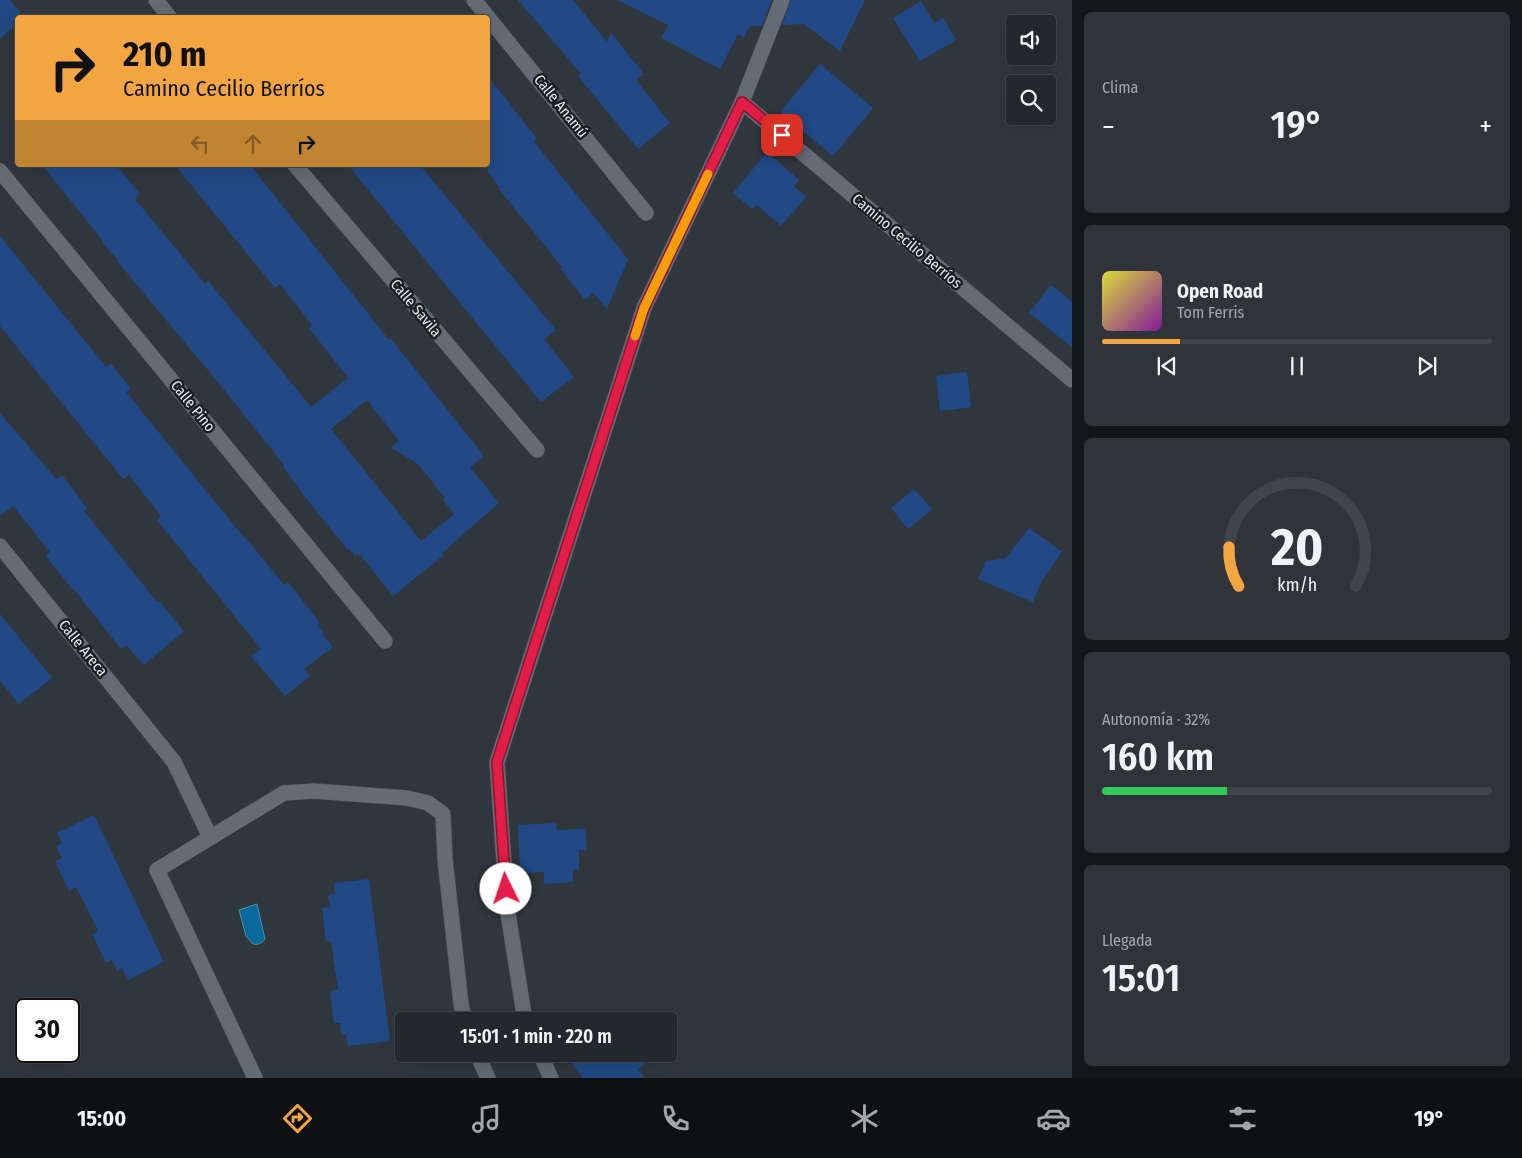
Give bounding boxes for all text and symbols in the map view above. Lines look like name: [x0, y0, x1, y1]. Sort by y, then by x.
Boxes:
map controls: [1006, 15, 1056, 125]
button: sound: [1006, 15, 1056, 65]
text: 210 m: [123, 33, 207, 75]
icon: right: [40, 35, 105, 100]
street label: Calle Anamú: [530, 71, 592, 141]
text: Camino Cecilio Berríos: [123, 75, 325, 102]
button: search: [1006, 75, 1056, 125]
text: Clima: [1102, 78, 1138, 97]
text: 19°: [1270, 102, 1323, 148]
text: −: [1102, 110, 1115, 143]
text: +: [1479, 110, 1492, 143]
pin: [761, 114, 803, 156]
icon: arrive: [768, 121, 796, 149]
icon: left: [186, 130, 214, 158]
icon: ahead: [239, 130, 267, 158]
icon: right: [292, 130, 320, 158]
street label: Camino Cecilio Berríos: [848, 190, 966, 292]
street label: Calle Savila: [387, 276, 445, 340]
text: Open Road: [1177, 280, 1263, 303]
text: Tom Ferris: [1177, 303, 1244, 322]
icon: previous: [1153, 352, 1181, 380]
icon: pause: [1283, 352, 1311, 380]
icon: next: [1413, 352, 1441, 380]
street label: Calle Pino: [167, 377, 219, 435]
text: 20: [1270, 516, 1323, 579]
text: km/h: [1277, 574, 1317, 596]
street label: Calle Areca: [55, 616, 111, 680]
text: Autonomía · 32%: [1102, 710, 1210, 729]
text: 160 km: [1102, 734, 1214, 780]
position arrow: [479, 862, 531, 914]
text: Llegada: [1102, 931, 1152, 950]
text: 15:01: [1102, 955, 1180, 1001]
speed limit sign: 30: [15, 998, 80, 1063]
text: 15:01 · 1 min · 220 m: [460, 1025, 612, 1048]
icon: directions: [280, 1101, 315, 1136]
icon: music: [469, 1101, 504, 1136]
icon: phone: [658, 1101, 693, 1136]
icon: climate: [847, 1101, 882, 1136]
icon: car: [1036, 1101, 1071, 1136]
icon: filters: [1225, 1101, 1260, 1136]
text: 15:00: [77, 1105, 126, 1132]
text: 19°: [1414, 1105, 1445, 1132]

